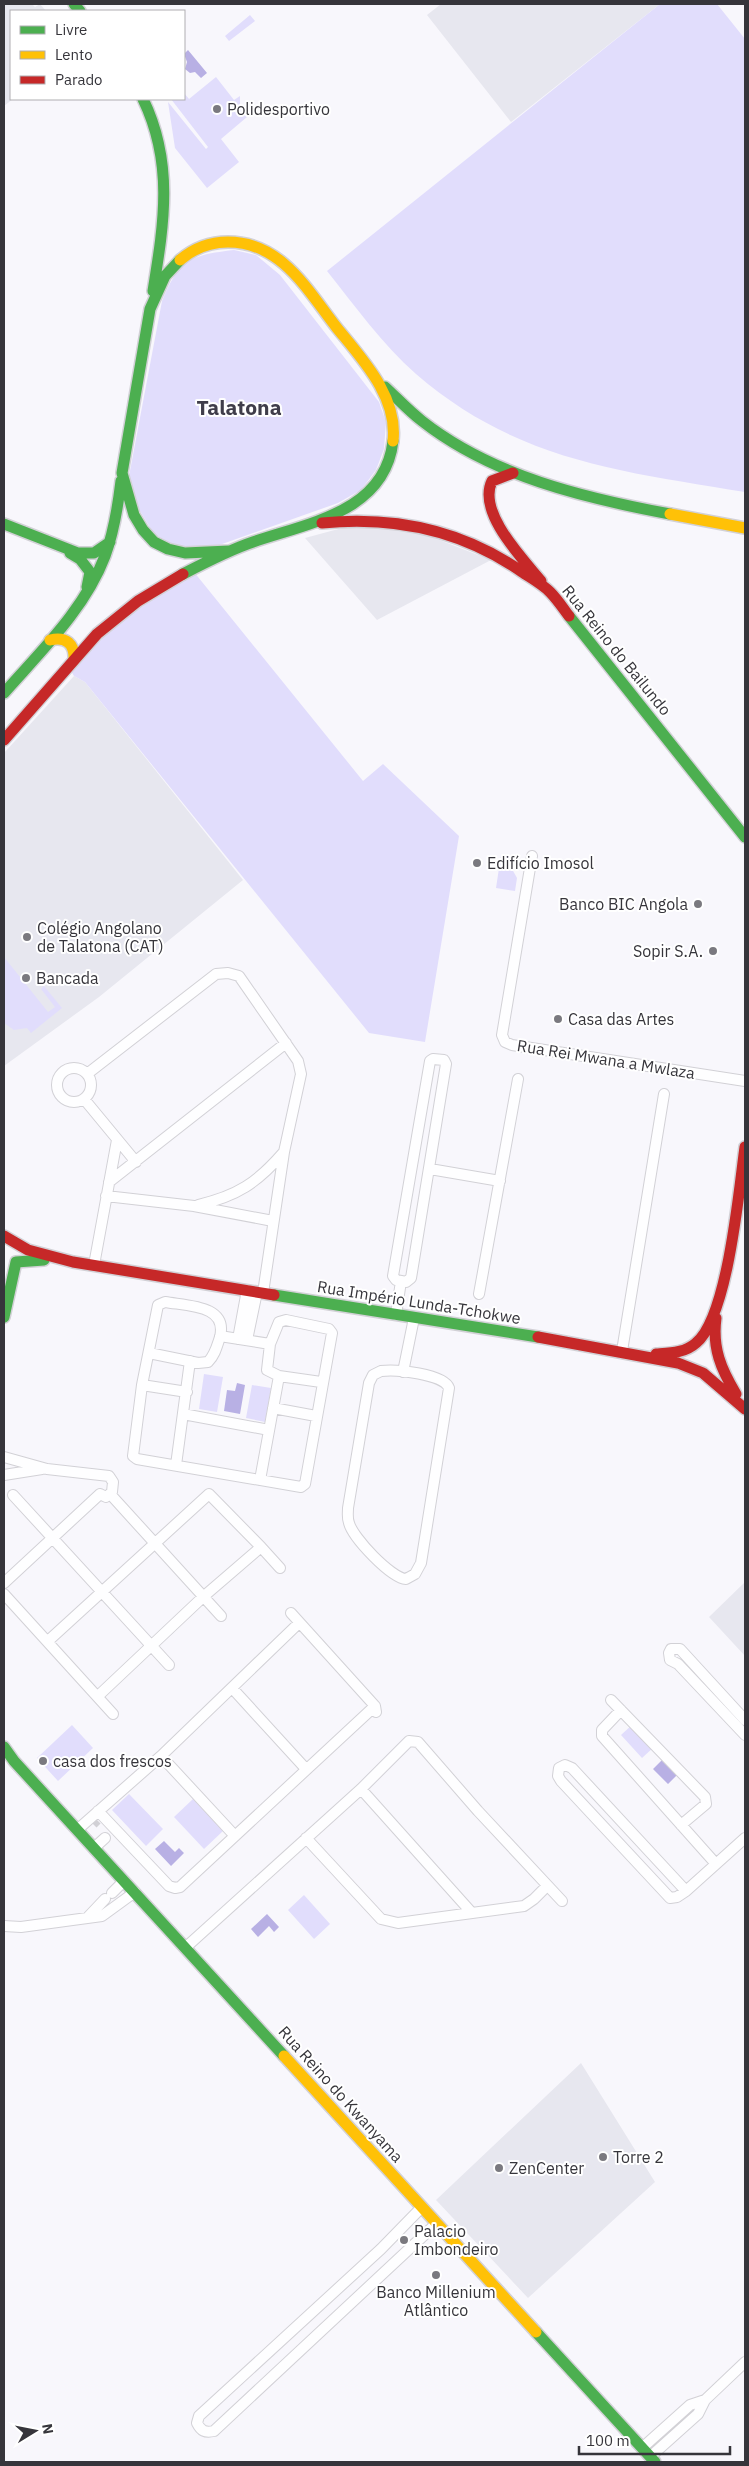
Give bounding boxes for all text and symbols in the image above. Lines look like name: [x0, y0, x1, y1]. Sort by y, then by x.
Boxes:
legend: [10, 10, 185, 100]
text: Livre: [55, 20, 87, 39]
text: Lento: [55, 45, 93, 64]
text: Parado: [55, 70, 103, 89]
place label: Polidesportivo: [227, 99, 330, 119]
marker: Polidesportivo: [211, 103, 223, 115]
district label: Talatona: [196, 393, 282, 421]
street label: Rua Reino do Bailundo: [558, 581, 676, 719]
place label: Edifício Imosol: [487, 853, 594, 873]
marker: Edifício Imosol: [471, 857, 483, 869]
place label: Banco BIC Angola: [559, 894, 688, 914]
marker: Banco BIC Angola: [692, 898, 704, 910]
place label: Colégio Angolano de Talatona (CAT): [37, 918, 164, 956]
marker: Colégio Angolano de Talatona (CAT): [21, 931, 33, 943]
place label: Sopir S.A.: [633, 941, 703, 961]
marker: Sopir S.A.: [707, 945, 719, 957]
place label: Bancada: [36, 968, 99, 988]
marker: Bancada: [20, 972, 32, 984]
place label: Casa das Artes: [568, 1009, 674, 1029]
marker: Casa das Artes: [552, 1013, 564, 1025]
street label: Rua Rei Mwana a Mwlaza: [516, 1035, 697, 1083]
street label: Rua Império Lunda-Tchokwe: [316, 1276, 522, 1328]
place label: casa dos frescos: [53, 1751, 172, 1771]
marker: casa dos frescos: [37, 1755, 49, 1767]
street label: Rua Reino do Kwanyama: [274, 2022, 408, 2167]
place label: Torre 2: [613, 2147, 664, 2167]
marker: Torre 2: [597, 2151, 609, 2163]
place label: ZenCenter: [509, 2158, 584, 2178]
marker: ZenCenter: [493, 2162, 505, 2174]
place label: Palacio Imbondeiro: [414, 2221, 499, 2259]
marker: Palacio Imbondeiro: [398, 2234, 410, 2246]
marker: Banco Millenium Atlântico: [430, 2269, 442, 2281]
place label: Banco Millenium Atlântico: [376, 2282, 496, 2320]
north arrow: [10, 2406, 60, 2456]
text: N: [38, 2422, 58, 2435]
scale bar: [579, 2424, 730, 2456]
text: 100 m: [586, 2431, 630, 2450]

